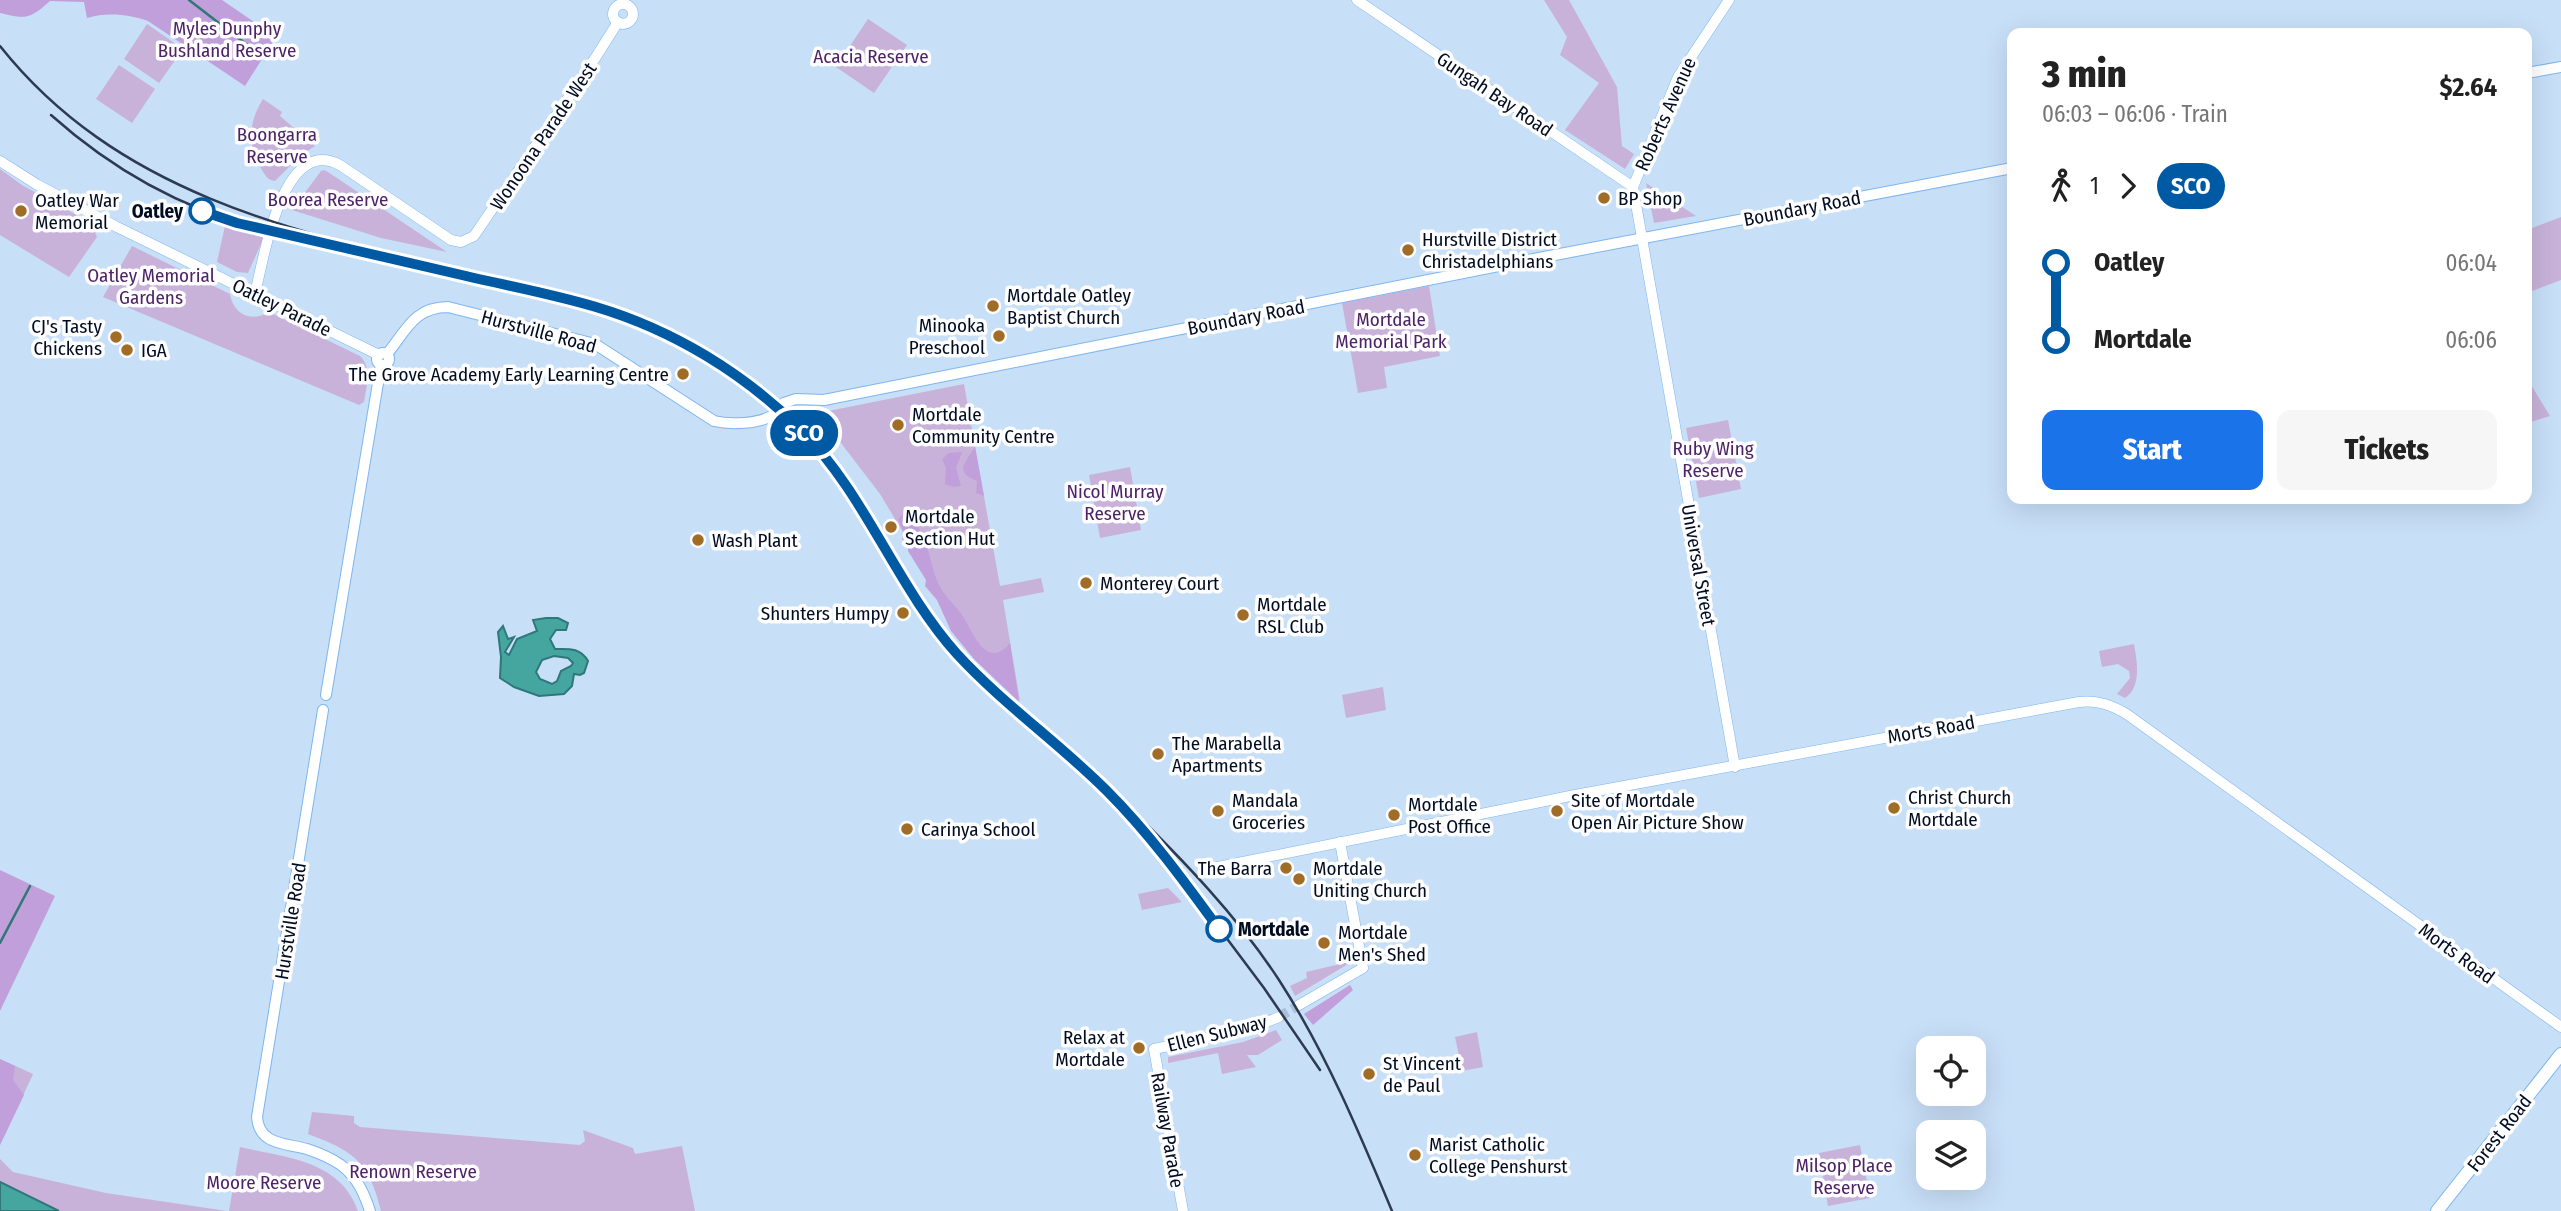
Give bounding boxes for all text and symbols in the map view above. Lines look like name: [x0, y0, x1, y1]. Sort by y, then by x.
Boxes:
park label: Myles Dunphy Bushland Reserve: [158, 17, 296, 62]
park label: Acacia Reserve: [813, 45, 929, 68]
street label: Gungah Bay Road: [1432, 47, 1557, 142]
text: 3 min: [2042, 51, 2126, 97]
street label: Roberts Avenue: [1630, 54, 1701, 175]
street label: Wonoona Parade West: [485, 57, 602, 215]
text: $2.64: [2440, 72, 2497, 103]
text: 06:03 – 06:06 · Train: [2042, 100, 2228, 128]
park label: Boongarra Reserve: [237, 123, 317, 168]
icon: walk: [2042, 167, 2080, 205]
icon: forward: [2109, 167, 2147, 205]
text: 1: [2090, 172, 2099, 200]
text: SCO: [2171, 172, 2211, 200]
street label: Boundary Road: [1742, 186, 1863, 231]
place label: BP Shop: [1618, 187, 1682, 210]
park label: Boorea Reserve: [268, 188, 388, 211]
place label: Oatley War Memorial: [35, 189, 119, 234]
marker: BP Shop: [1596, 190, 1612, 206]
marker: Oatley: [189, 198, 215, 224]
place label: Oatley: [132, 200, 184, 223]
marker: Oatley War Memorial: [13, 203, 29, 219]
place label: Hurstville District Christadelphians: [1422, 228, 1558, 273]
marker: Hurstville District Christadelphians: [1400, 242, 1416, 258]
text: Oatley: [2094, 247, 2164, 278]
text: 06:04: [2446, 249, 2497, 277]
park label: Oatley Memorial Gardens: [87, 264, 215, 309]
street label: Oatley Parade: [228, 274, 335, 341]
place label: Mortdale Oatley Baptist Church: [1007, 284, 1131, 329]
street label: Boundary Road: [1186, 295, 1307, 340]
marker: Mortdale Oatley Baptist Church: [985, 298, 1001, 314]
street label: Hurstville Road: [479, 305, 599, 358]
park label: Mortdale Memorial Park: [1335, 308, 1447, 353]
place label: Minooka Preschool: [909, 314, 985, 359]
place label: CJ's Tasty Chickens: [31, 315, 103, 360]
text: Mortdale: [2094, 324, 2192, 355]
text: 06:06: [2445, 326, 2497, 354]
marker: Minooka Preschool: [991, 328, 1007, 344]
marker: CJ's Tasty Chickens: [108, 329, 124, 345]
place label: IGA: [141, 339, 167, 362]
marker: IGA: [119, 342, 135, 358]
place label: The Grove Academy Early Learning Centre: [349, 363, 669, 386]
marker: The Grove Academy Early Learning Centre: [675, 366, 691, 382]
place label: Mortdale Community Centre: [912, 403, 1055, 448]
line badge: SCO: [764, 410, 844, 456]
button: Start: [2042, 410, 2263, 490]
button: Tickets: [2277, 410, 2497, 490]
marker: Mortdale Community Centre: [890, 417, 906, 433]
text: SCO: [784, 419, 824, 447]
park label: Ruby Wing Reserve: [1672, 437, 1754, 482]
park label: Nicol Murray Reserve: [1066, 480, 1164, 525]
street label: Universal Street: [1676, 502, 1721, 629]
place label: Mortdale Section Hut: [905, 505, 996, 550]
marker: Mortdale Section Hut: [883, 519, 899, 535]
place label: Wash Plant: [712, 529, 798, 552]
marker: Wash Plant: [690, 532, 706, 548]
place label: Monterey Court: [1100, 572, 1220, 595]
marker: Monterey Court: [1078, 575, 1094, 591]
place label: Mortdale RSL Club: [1257, 593, 1327, 638]
place label: Shunters Humpy: [761, 602, 890, 625]
marker: Shunters Humpy: [895, 605, 911, 621]
marker: Mortdale RSL Club: [1235, 607, 1251, 623]
street label: Morts Road: [1886, 710, 1977, 748]
place label: The Marabella Apartments: [1172, 732, 1282, 777]
marker: The Marabella Apartments: [1150, 746, 1166, 762]
place label: Christ Church Mortdale: [1908, 786, 2011, 831]
place label: Mandala Groceries: [1232, 789, 1305, 834]
place label: Site of Mortdale Open Air Picture Show: [1571, 789, 1744, 834]
place label: Mortdale Post Office: [1408, 793, 1491, 838]
marker: Christ Church Mortdale: [1886, 800, 1902, 816]
marker: Mandala Groceries: [1210, 803, 1226, 819]
marker: Site of Mortdale Open Air Picture Show: [1549, 803, 1565, 819]
marker: Mortdale Post Office: [1386, 807, 1402, 823]
place label: Carinya School: [921, 818, 1036, 841]
marker: Carinya School: [899, 821, 915, 837]
place label: The Barra: [1198, 857, 1272, 880]
place label: Mortdale Uniting Church: [1313, 857, 1427, 902]
marker: The Barra: [1278, 860, 1294, 876]
street label: Hurstville Road: [270, 861, 311, 981]
marker: Mortdale Uniting Church: [1291, 871, 1307, 887]
marker: Mortdale: [1206, 916, 1232, 942]
place label: Mortdale: [1238, 918, 1310, 941]
street label: Morts Road: [2414, 918, 2499, 989]
place label: Mortdale Men's Shed: [1338, 921, 1426, 966]
marker: Mortdale Men's Shed: [1316, 935, 1332, 951]
street label: Ellen Subway: [1165, 1010, 1270, 1057]
place label: Relax at Mortdale: [1055, 1026, 1126, 1071]
map controls: [1916, 1036, 1986, 1190]
button: locate: [1916, 1036, 1986, 1106]
marker: Relax at Mortdale: [1131, 1040, 1147, 1056]
place label: St Vincent de Paul: [1383, 1052, 1462, 1097]
marker: St Vincent de Paul: [1361, 1066, 1377, 1082]
street label: Railway Parade: [1146, 1071, 1189, 1190]
street label: Forest Road: [2462, 1090, 2537, 1176]
button: layers: [1916, 1120, 1986, 1190]
place label: Marist Catholic College Penshurst: [1429, 1133, 1568, 1178]
marker: Marist Catholic College Penshurst: [1407, 1147, 1423, 1163]
park label: Milsop Place Reserve: [1795, 1154, 1893, 1199]
park label: Renown Reserve: [349, 1160, 477, 1183]
park label: Moore Reserve: [207, 1171, 321, 1194]

